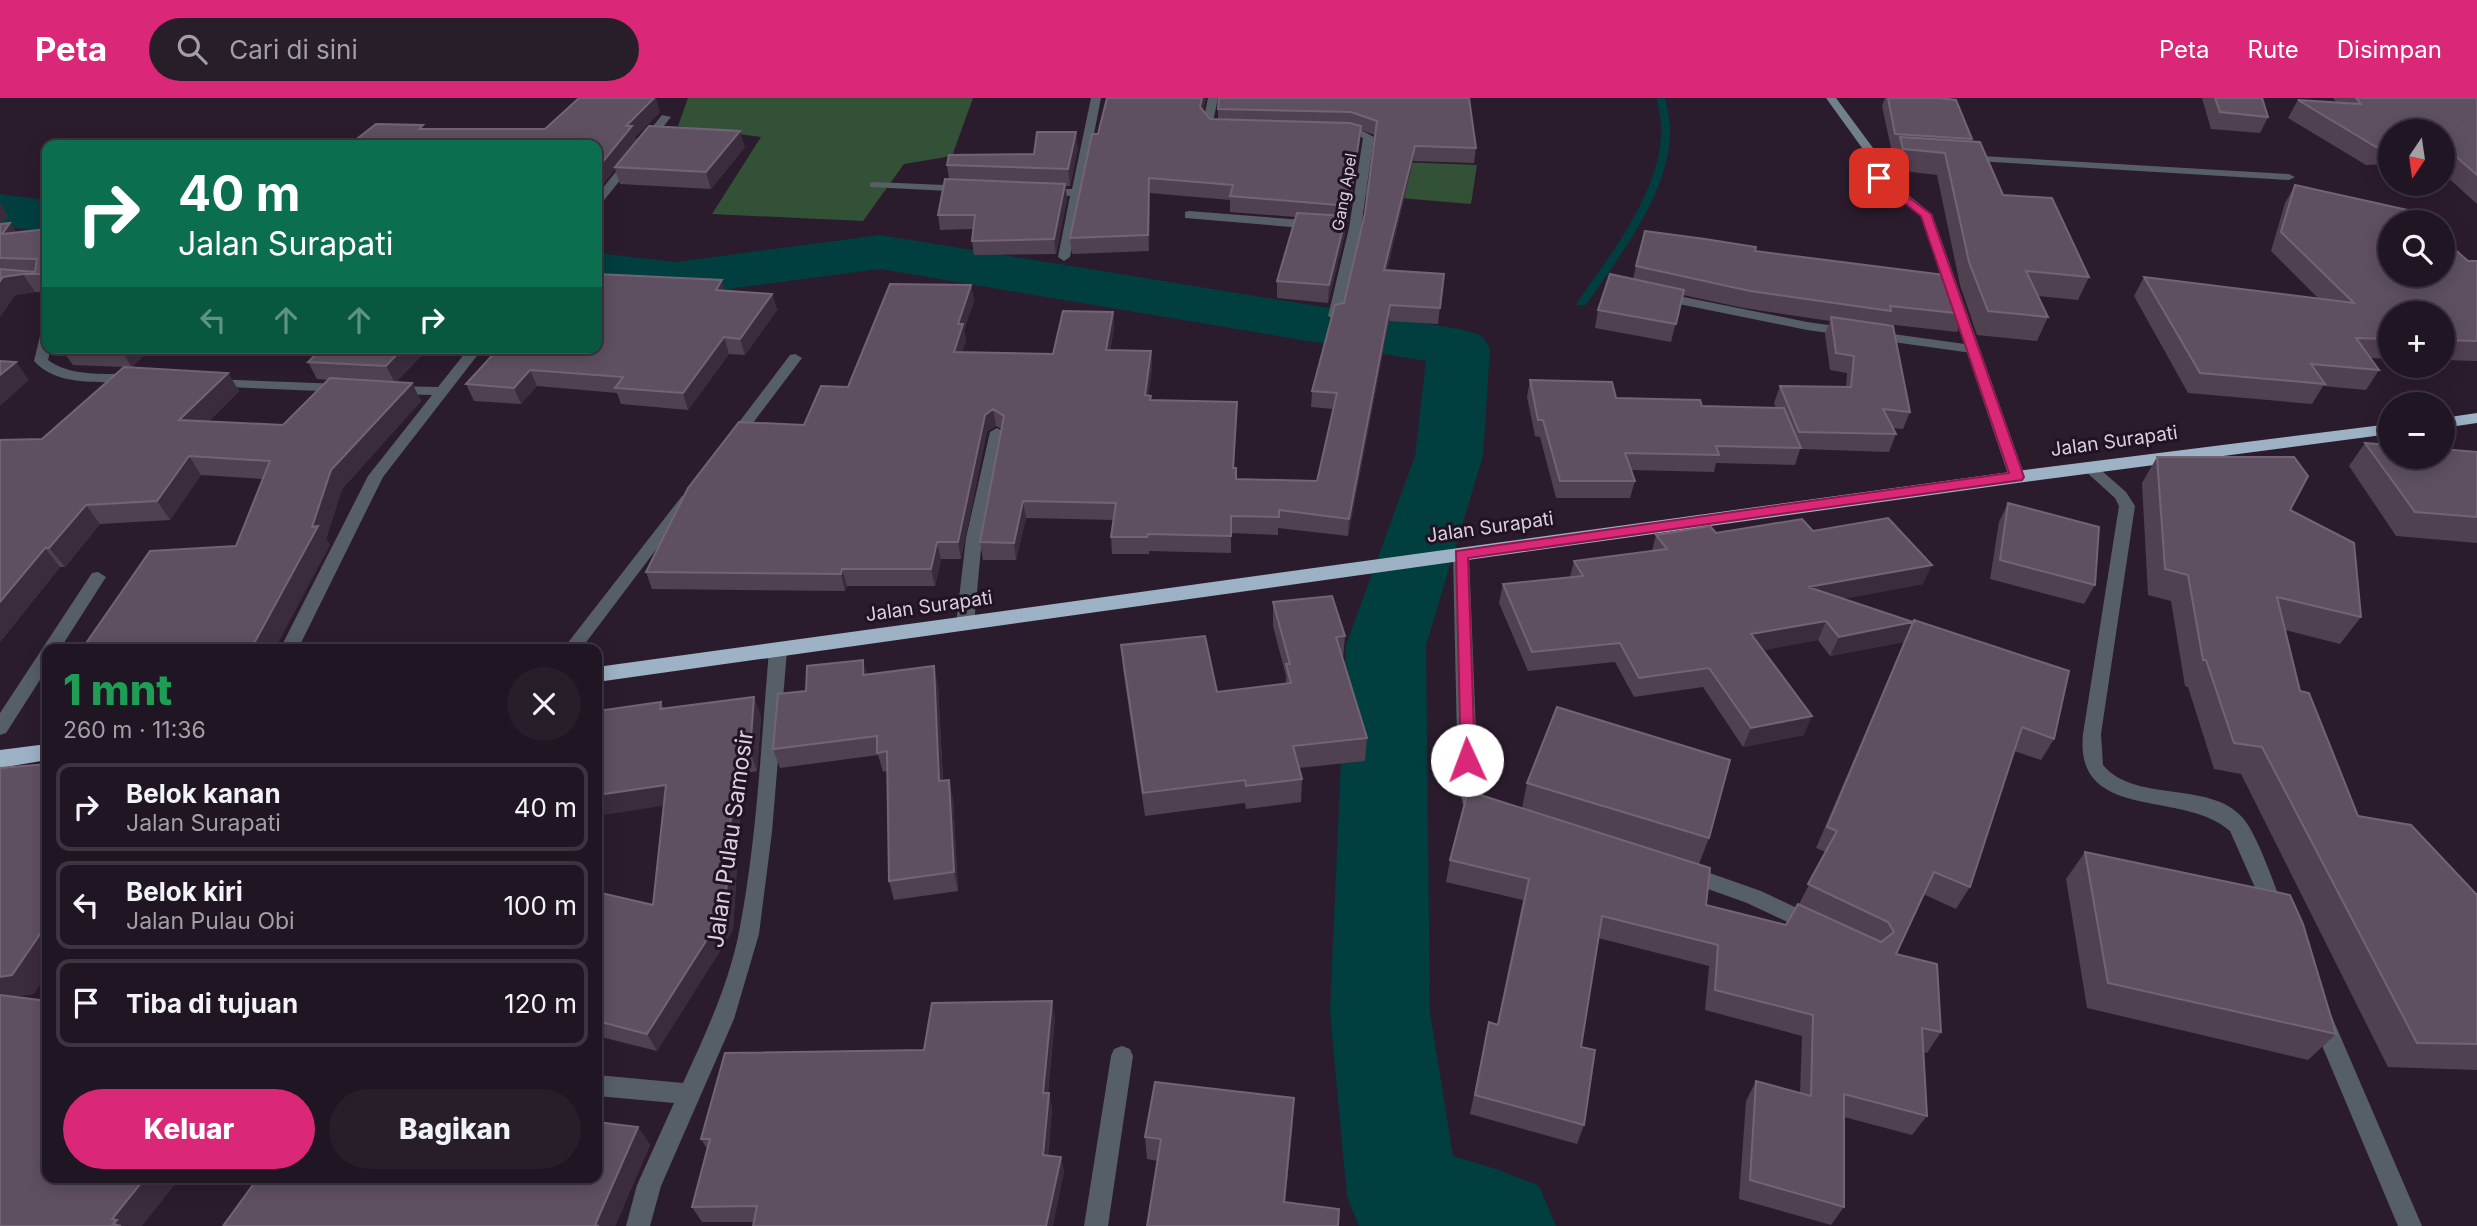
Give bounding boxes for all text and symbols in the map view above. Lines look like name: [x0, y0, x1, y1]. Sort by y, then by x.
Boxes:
search box: [149, 18, 639, 81]
text: Peta: [35, 29, 107, 69]
icon: search: [173, 30, 211, 68]
text: Cari di sini: [229, 34, 358, 65]
text: Peta: [2159, 35, 2210, 64]
text: Rute: [2248, 35, 2299, 64]
text: Disimpan: [2337, 35, 2442, 64]
north arrow: [2378, 119, 2455, 196]
map controls: [2378, 119, 2455, 469]
pin: [1849, 148, 1909, 208]
street label: Gang Apel: [1327, 151, 1361, 233]
icon: arrive: [1860, 159, 1898, 197]
text: 40 m: [178, 164, 301, 223]
icon: right: [63, 168, 154, 259]
button: search: [2378, 210, 2455, 287]
text: Jalan Surapati: [178, 224, 393, 263]
icon: left: [194, 301, 232, 339]
icon: ahead: [267, 301, 305, 339]
icon: ahead: [340, 301, 378, 339]
icon: right: [413, 301, 451, 339]
button: +: [2378, 301, 2455, 378]
button: −: [2378, 392, 2455, 469]
street label: Jalan Surapati: [2049, 421, 2179, 461]
street label: Jalan Surapati: [1425, 507, 1555, 547]
street label: Jalan Surapati: [864, 586, 994, 626]
text: 1 mnt: [63, 664, 172, 715]
button: close: [507, 667, 581, 741]
text: 260 m · 11:36: [63, 716, 206, 744]
position arrow: [1430, 723, 1504, 797]
street label: Jalan Pulau Samosir: [701, 728, 759, 950]
text: Belok kanan: [126, 778, 281, 809]
icon: right: [67, 788, 105, 826]
text: 40 m: [514, 792, 577, 823]
text: Jalan Surapati: [126, 809, 281, 837]
text: Belok kiri: [126, 876, 243, 907]
icon: left: [67, 886, 105, 924]
text: 100 m: [504, 890, 577, 921]
text: Jalan Pulau Obi: [126, 907, 295, 935]
icon: arrive: [67, 984, 105, 1022]
text: Tiba di tujuan: [126, 988, 298, 1019]
text: 120 m: [504, 988, 577, 1019]
button: Keluar: [63, 1089, 315, 1169]
button: Bagikan: [329, 1089, 581, 1169]

